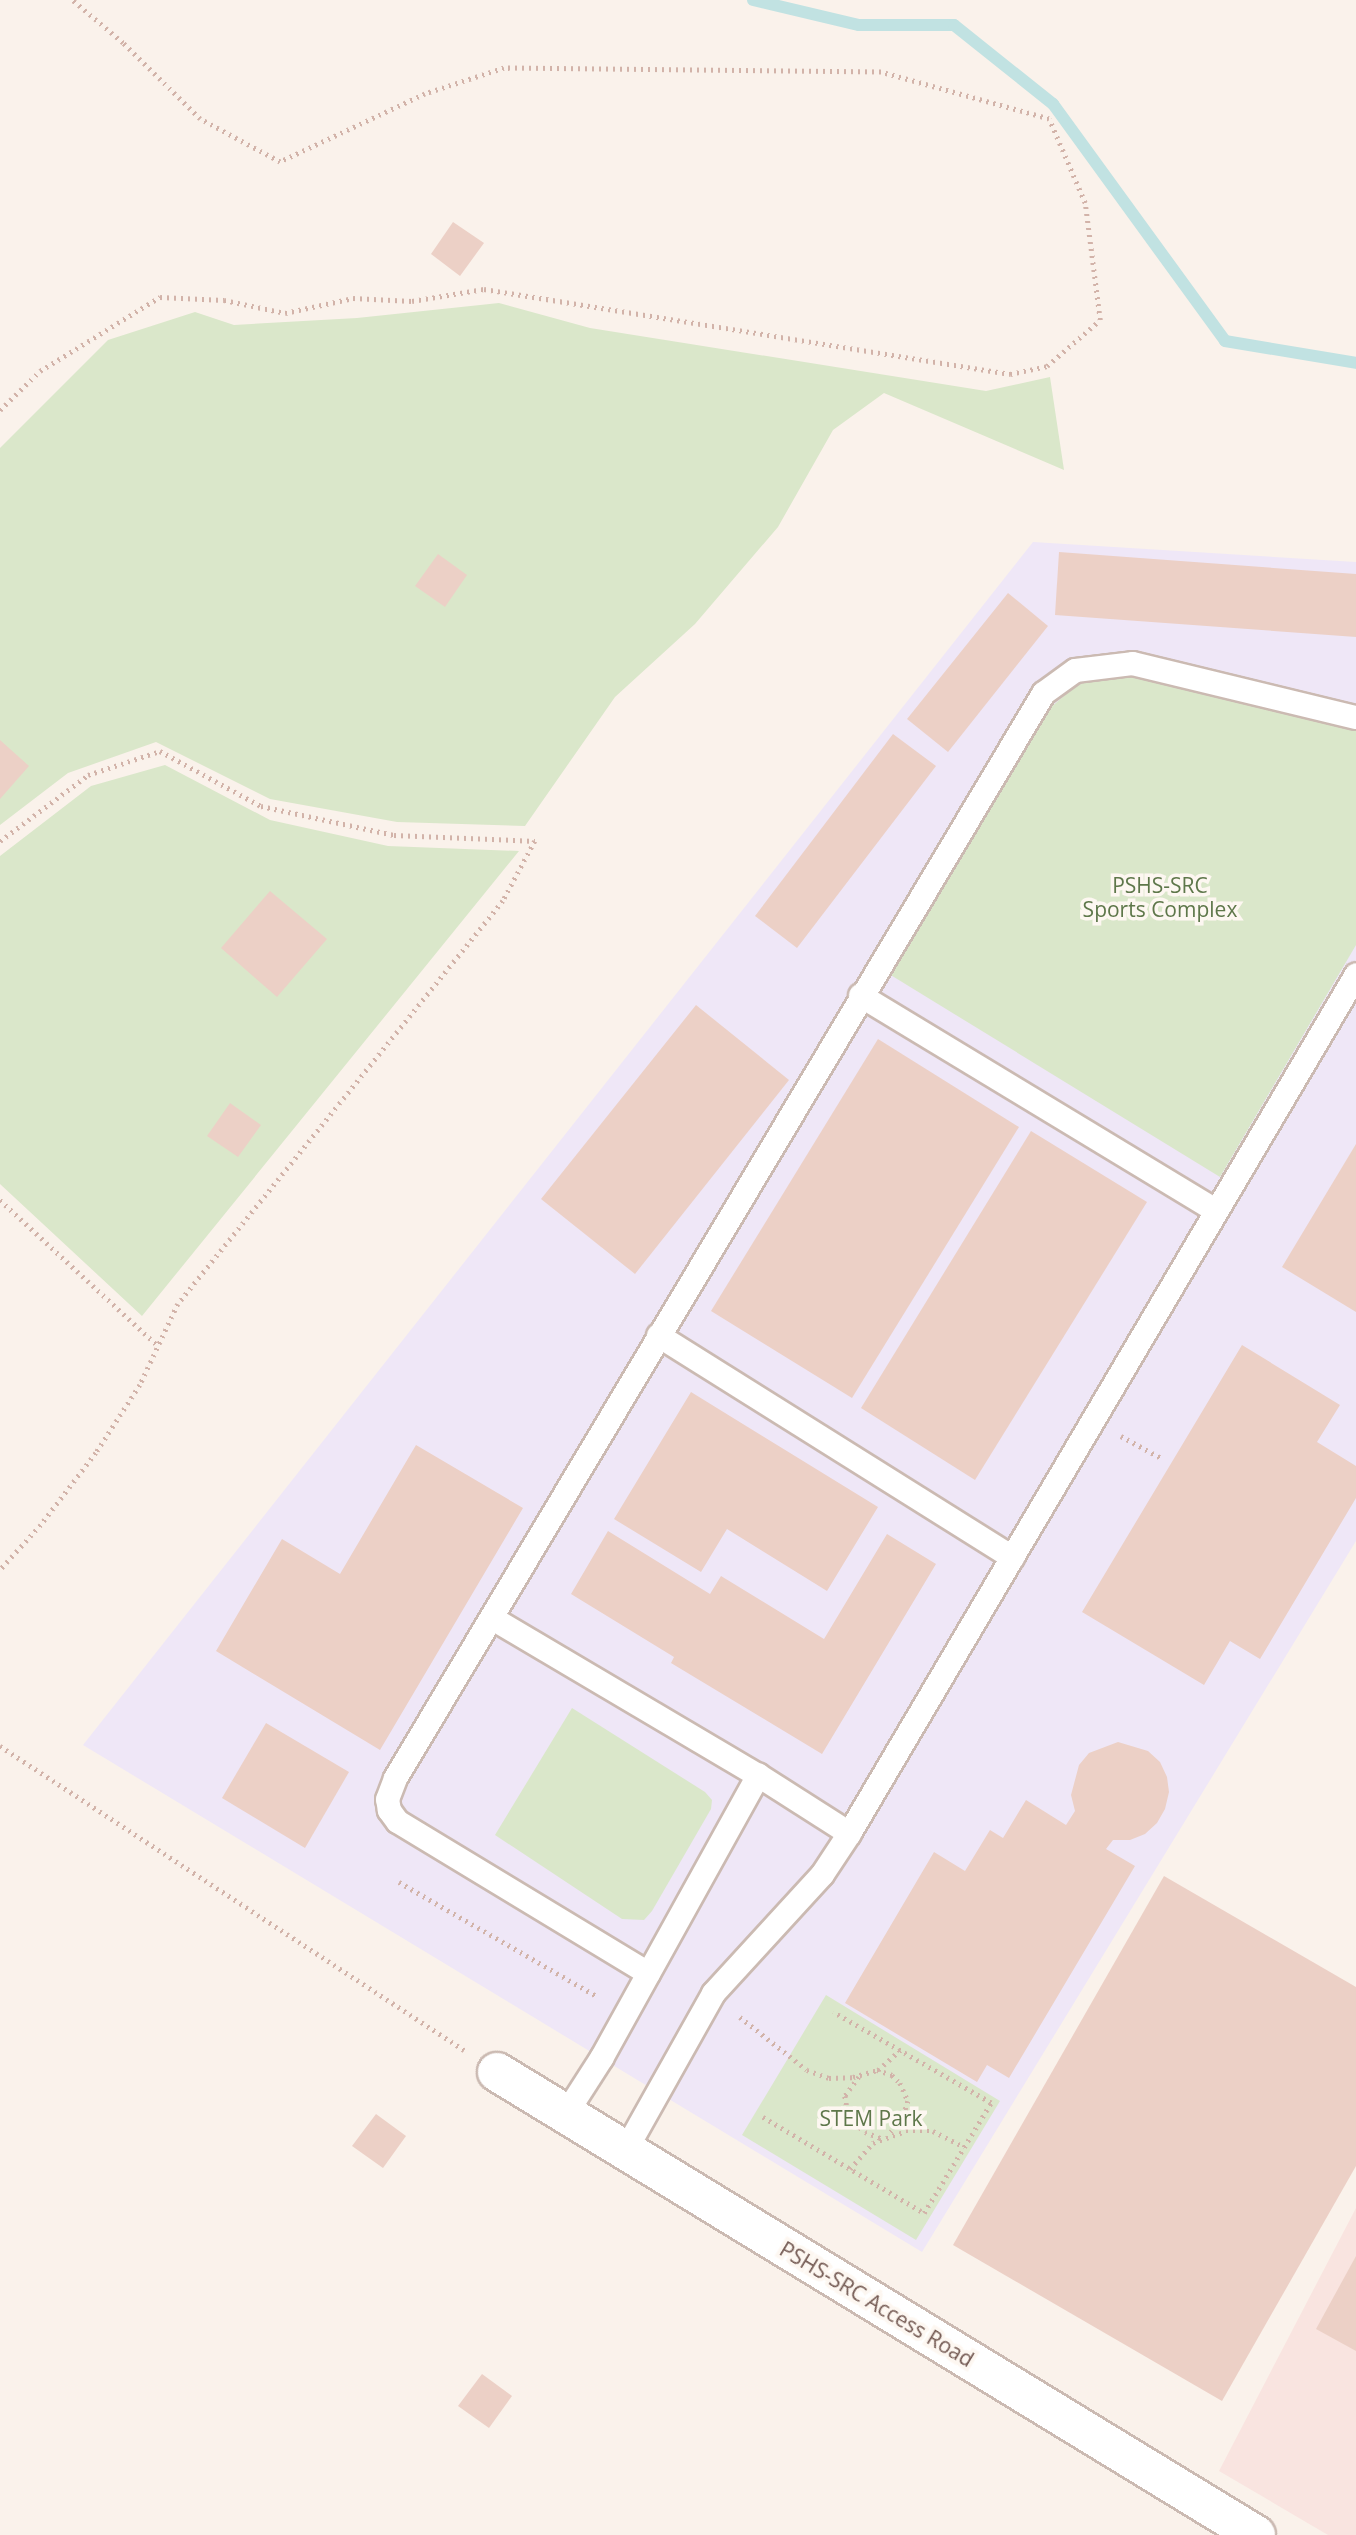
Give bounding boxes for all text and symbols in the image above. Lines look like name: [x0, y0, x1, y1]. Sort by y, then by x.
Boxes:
park label: PSHS-SRC Sports Complex: [1083, 872, 1237, 922]
park label: STEM Park: [819, 2105, 923, 2131]
street label: PSHS-SRC Access Road: [775, 2236, 979, 2372]

